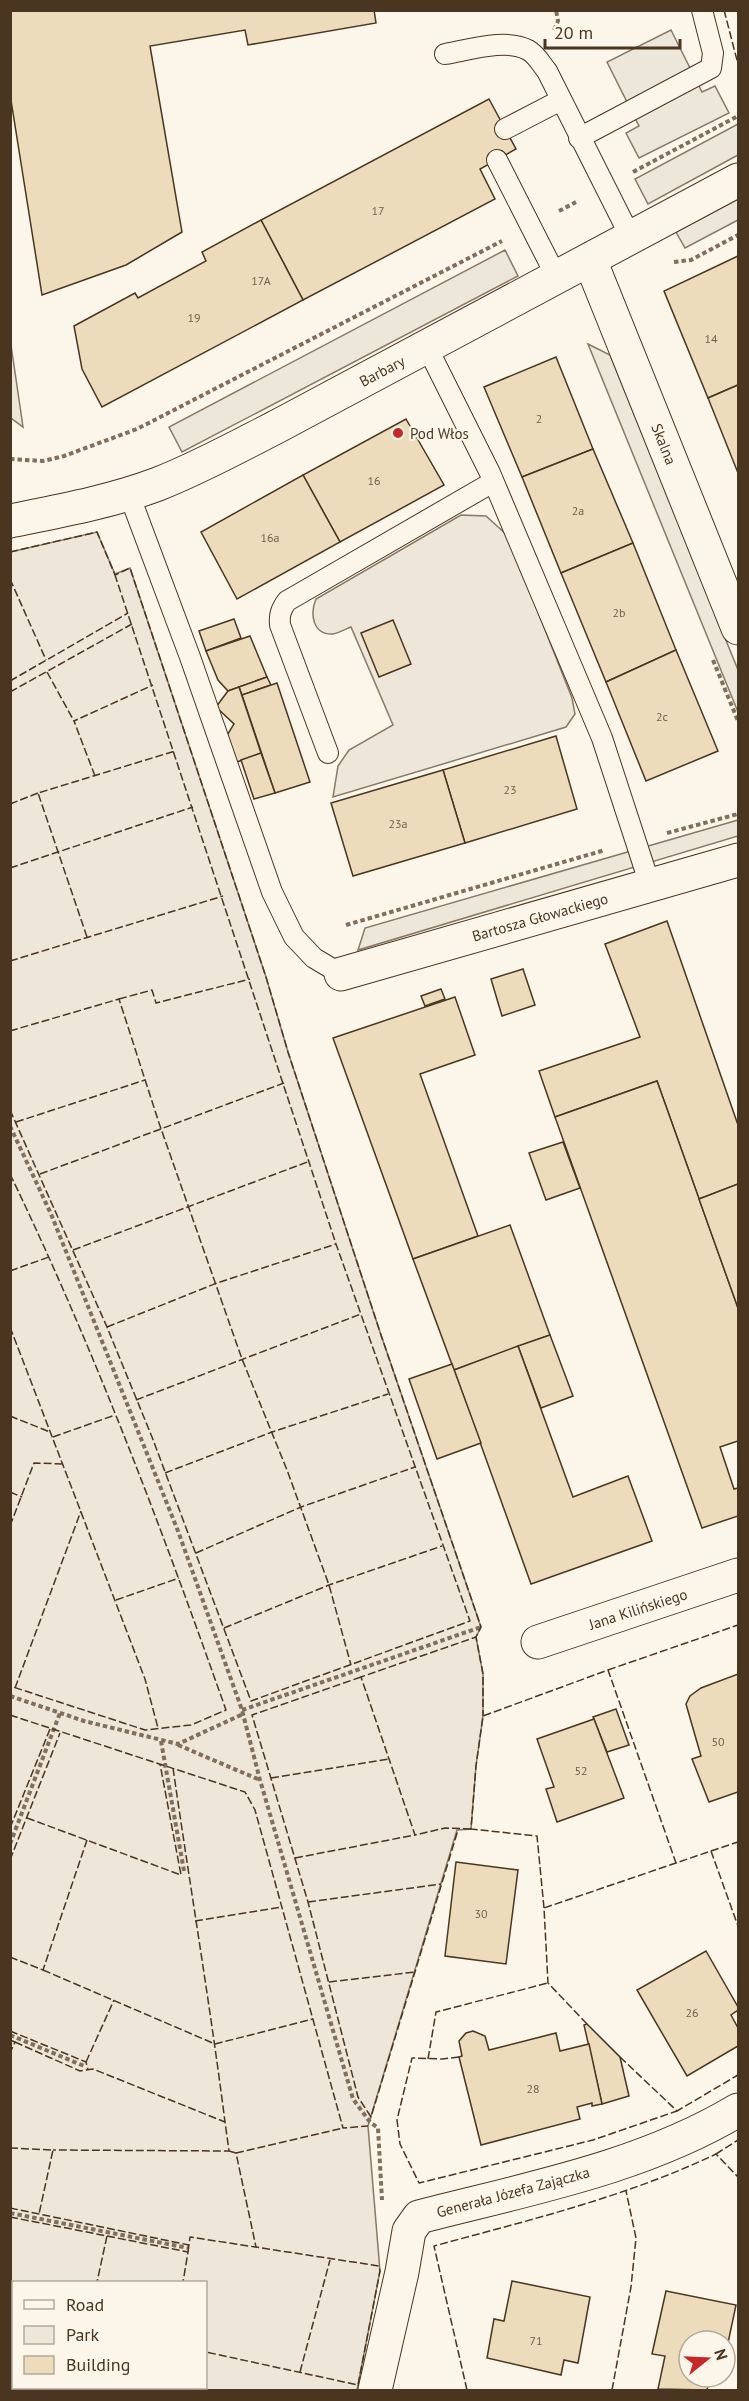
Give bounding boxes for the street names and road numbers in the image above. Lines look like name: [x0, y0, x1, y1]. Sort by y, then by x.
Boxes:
street label: Barbary: [356, 351, 408, 391]
street label: Skalna: [647, 421, 681, 467]
street label: Bartosza Głowackiego: [470, 888, 610, 946]
street label: Jana Kilińskiego: [585, 1584, 690, 1634]
street label: Generała Józefa Zajączka: [434, 2162, 592, 2222]

